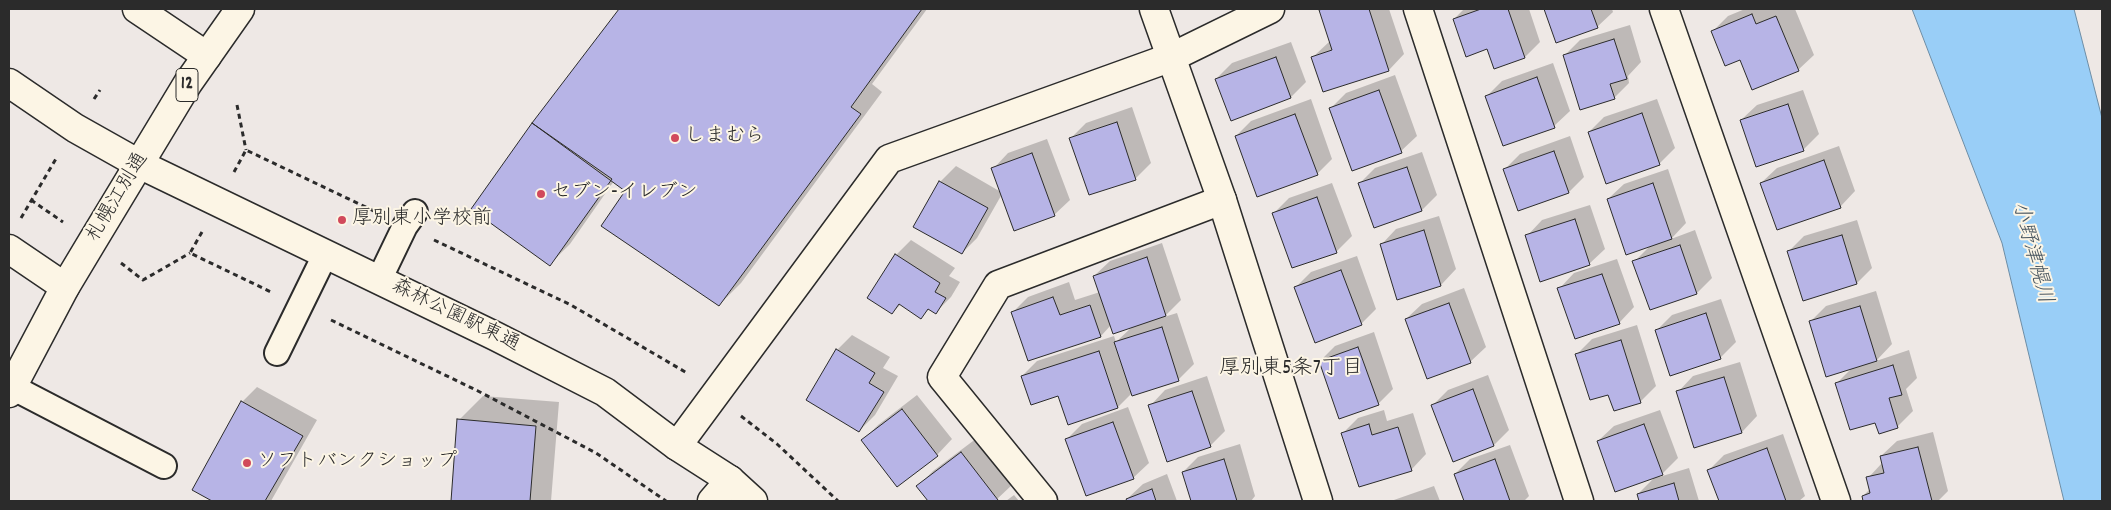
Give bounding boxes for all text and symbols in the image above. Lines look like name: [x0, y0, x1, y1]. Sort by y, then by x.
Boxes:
road number: 12: [176, 68, 198, 102]
place label: しまむら: [685, 126, 765, 150]
marker: しまむら: [669, 132, 681, 144]
street label: 札幌江別通: [83, 149, 155, 247]
place label: セブン-イレブン: [551, 182, 698, 206]
marker: セブン-イレブン: [535, 188, 547, 200]
water label: 小野津幌川: [2004, 199, 2056, 307]
place label: 厚別東小学校前: [352, 208, 492, 232]
marker: 厚別東小学校前: [336, 214, 348, 226]
street label: 森林公園駅東通: [387, 276, 523, 358]
district label: 厚別東5条7丁目: [1219, 357, 1363, 383]
place label: ソフトバンクショップ: [257, 451, 457, 475]
marker: ソフトバンクショップ: [241, 457, 253, 469]

